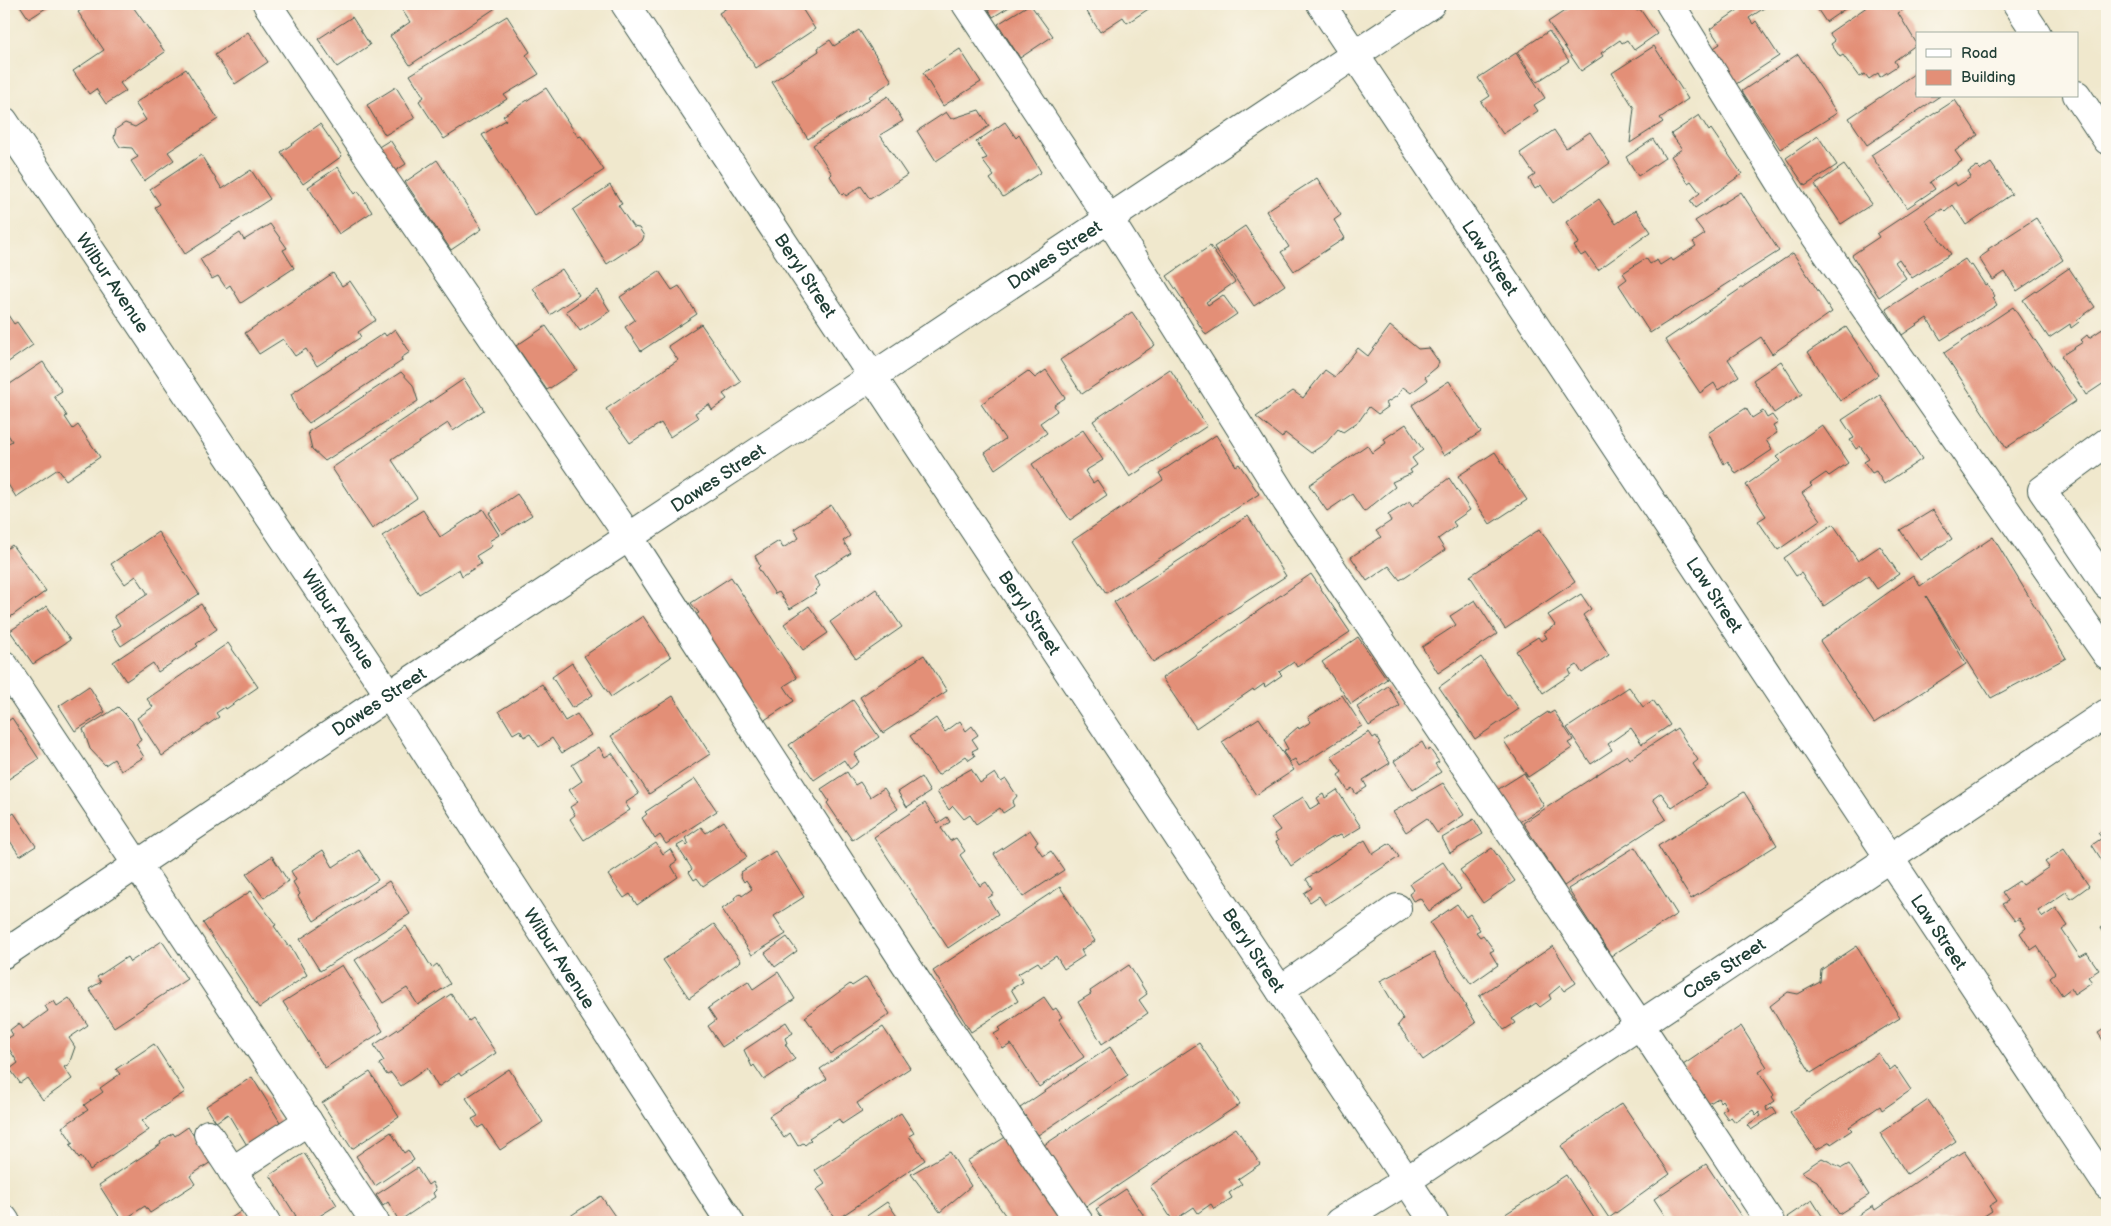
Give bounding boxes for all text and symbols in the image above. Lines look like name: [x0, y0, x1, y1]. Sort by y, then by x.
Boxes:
legend: [1916, 32, 2078, 98]
text: Road: [1961, 44, 1997, 63]
text: Building: [1961, 68, 2016, 87]
street label: Dawes Street: [1004, 216, 1106, 294]
street label: Law Street: [1457, 216, 1523, 300]
street label: Wilbur Avenue: [72, 229, 154, 337]
street label: Beryl Street: [770, 230, 841, 322]
street label: Dawes Street: [667, 439, 769, 517]
street label: Law Street: [1682, 553, 1747, 637]
street label: Wilbur Avenue: [297, 565, 379, 673]
street label: Beryl Street: [994, 567, 1065, 659]
street label: Dawes Street: [328, 663, 430, 741]
street label: Law Street: [1906, 891, 1972, 974]
street label: Wilbur Avenue: [519, 904, 600, 1013]
street label: Beryl Street: [1218, 904, 1289, 997]
street label: Cass Street: [1679, 933, 1770, 1004]

